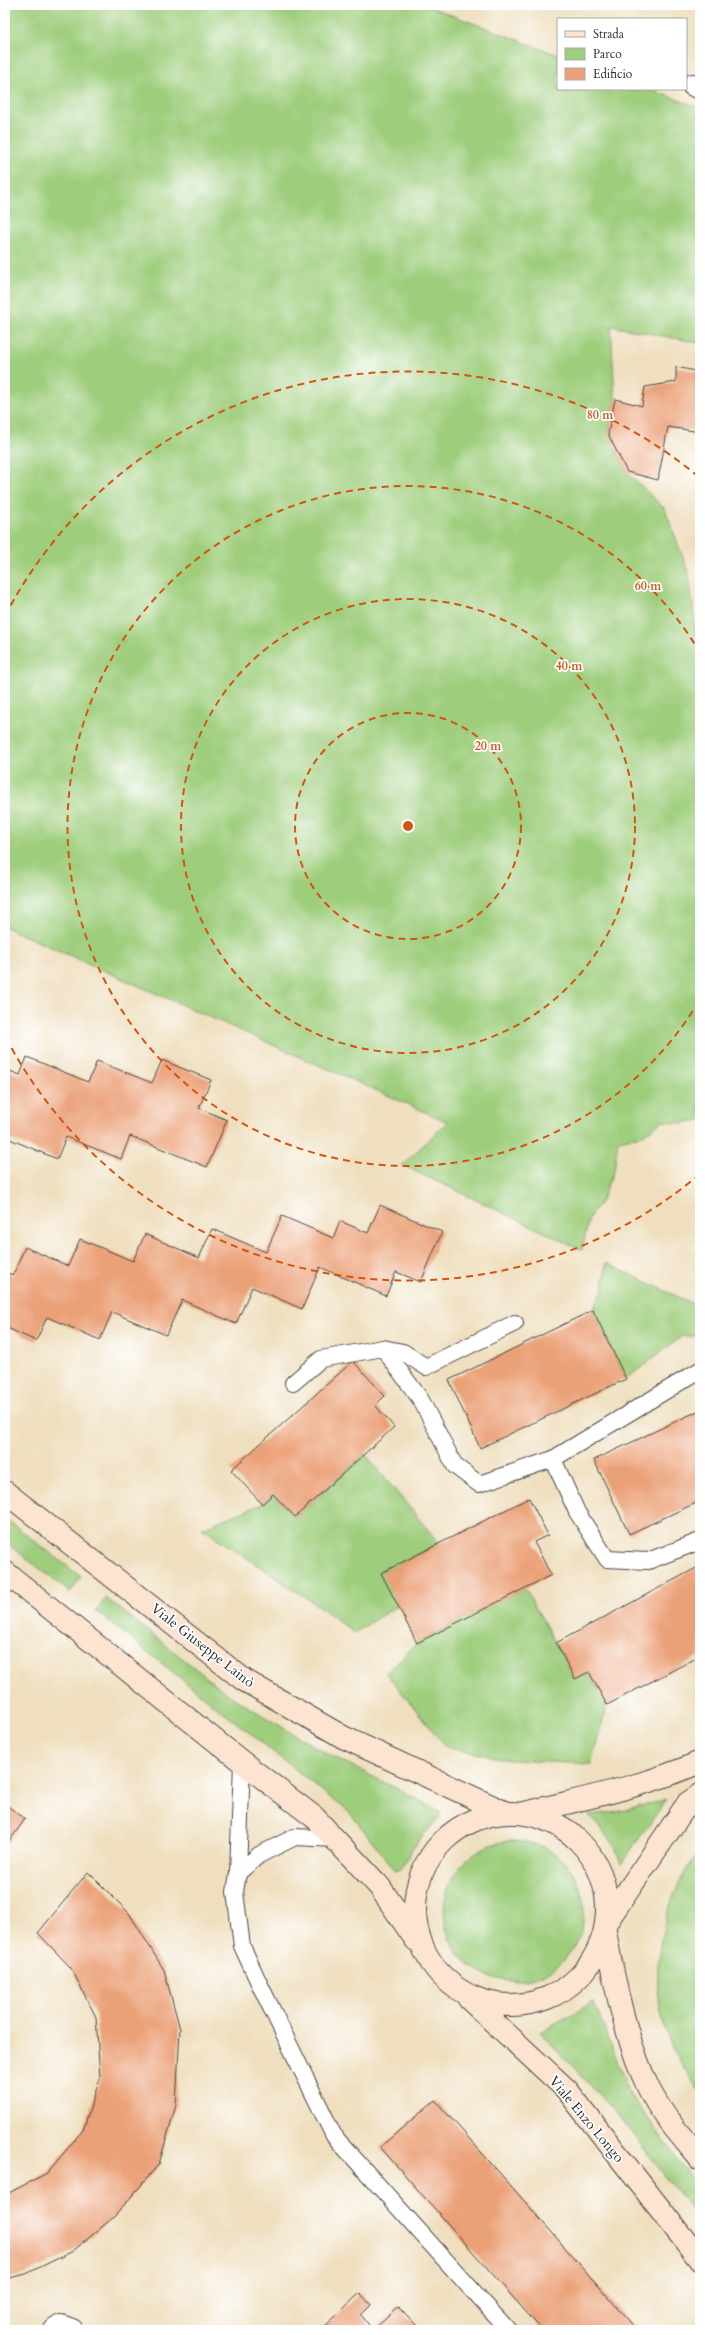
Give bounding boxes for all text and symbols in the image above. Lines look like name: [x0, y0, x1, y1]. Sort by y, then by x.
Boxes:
legend: [557, 18, 687, 90]
text: Strada: [593, 26, 625, 42]
text: Parco: [593, 46, 622, 62]
text: Edificio: [593, 66, 633, 82]
text: 80 m: [587, 407, 614, 423]
text: 60 m: [635, 578, 662, 594]
text: 40 m: [556, 658, 583, 674]
text: 20 m: [475, 738, 502, 754]
centre of rings: [401, 819, 415, 833]
street label: Viale Giuseppe Lainò: [147, 1599, 259, 1692]
street label: Viale Enzo Longo: [545, 2072, 629, 2167]

